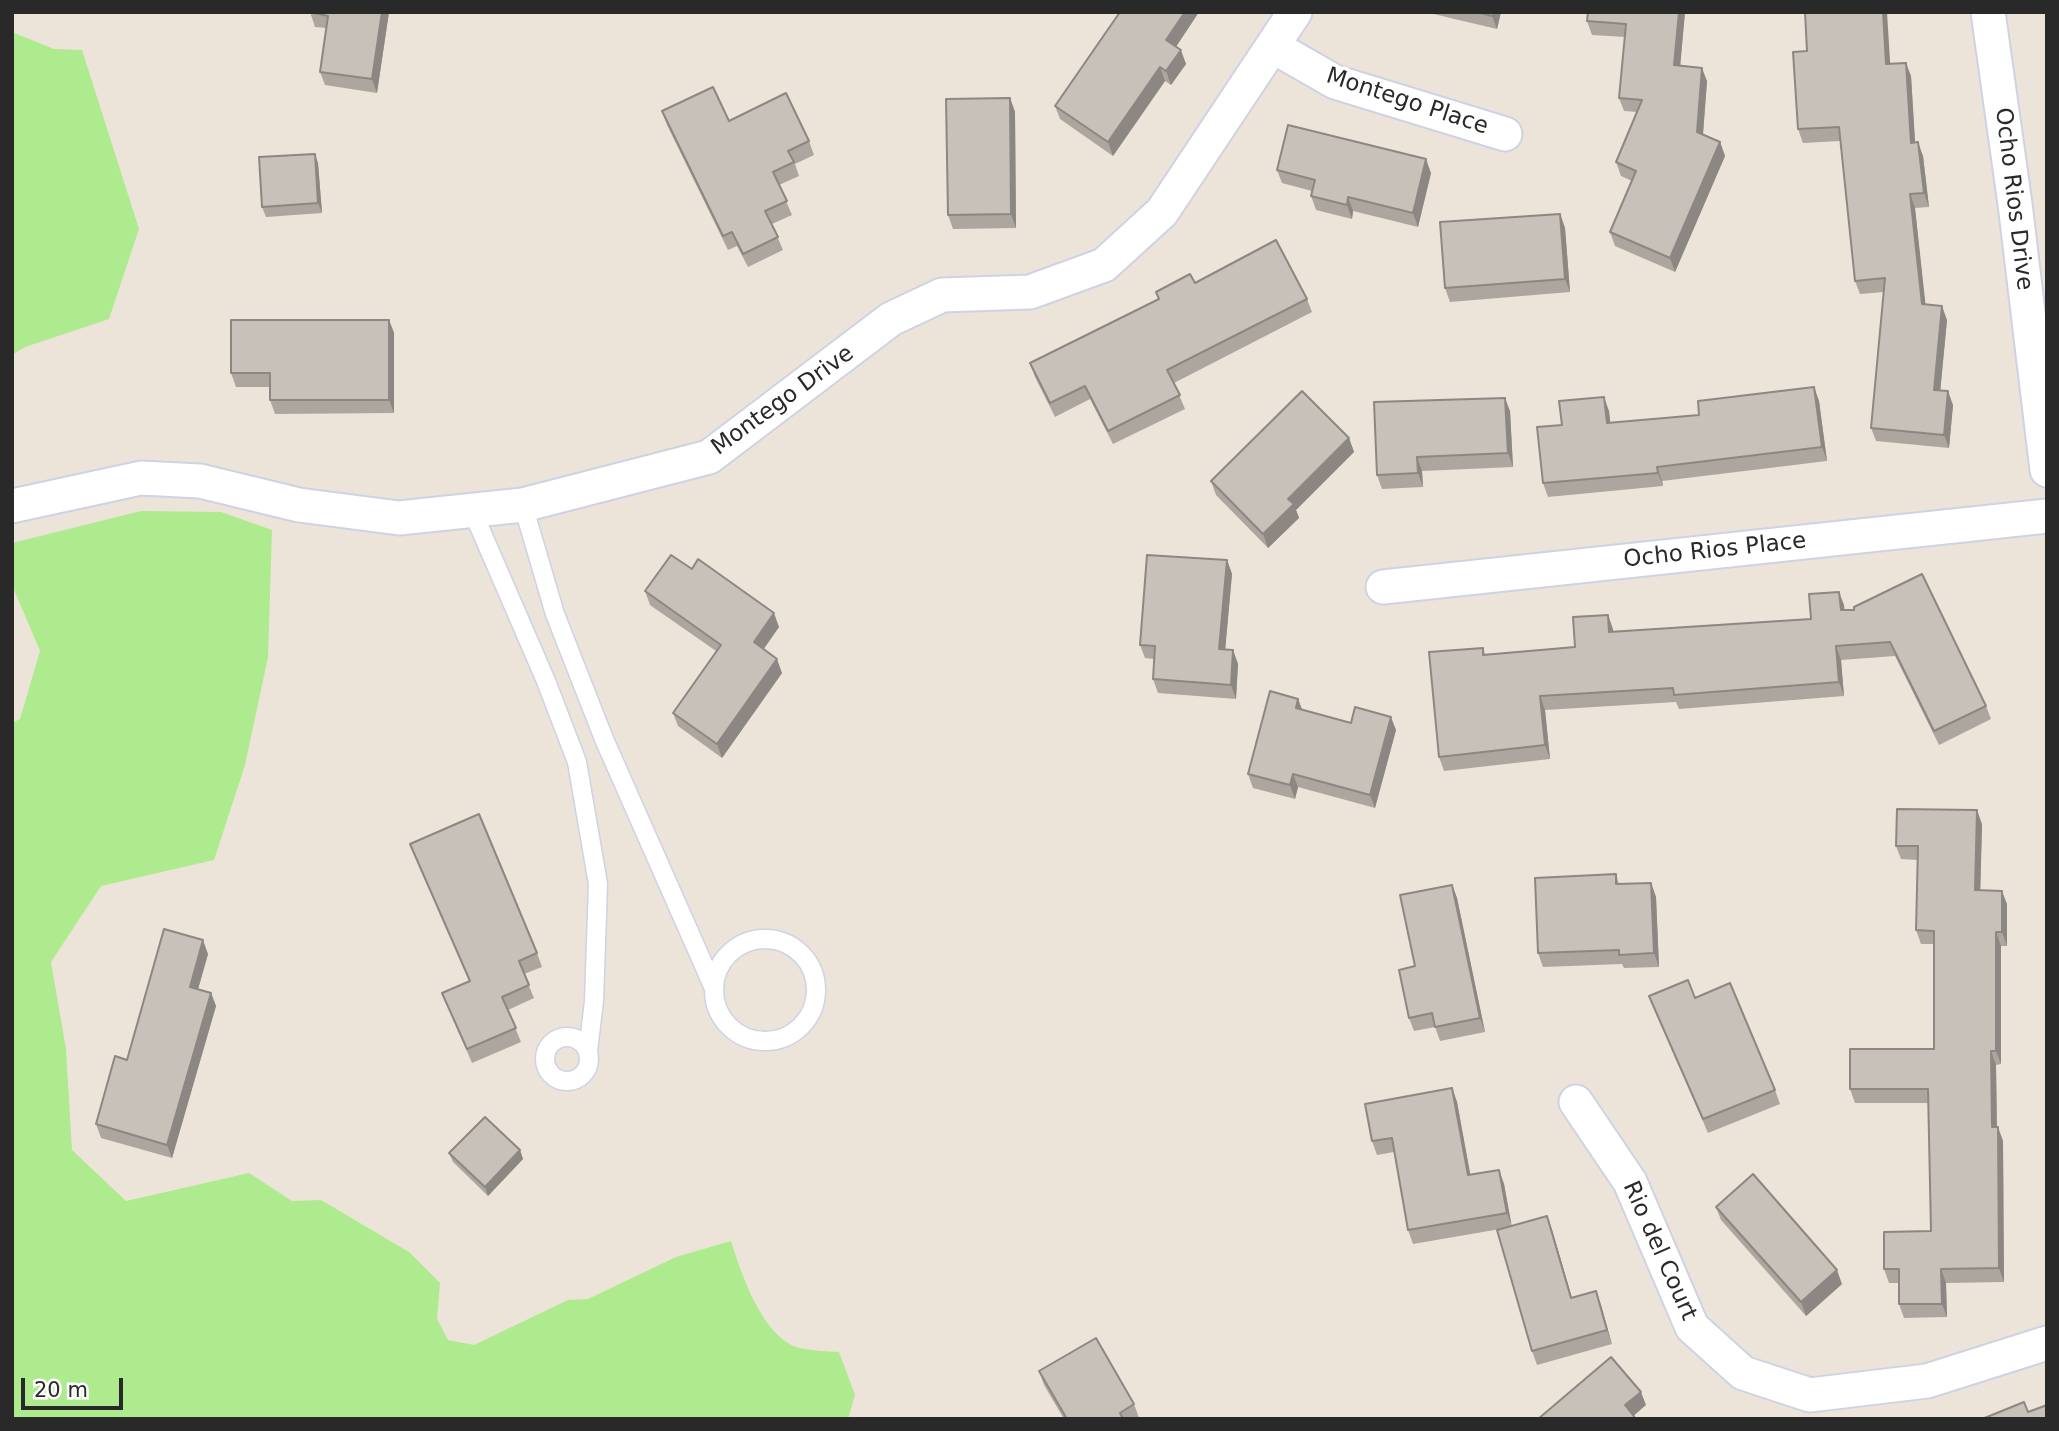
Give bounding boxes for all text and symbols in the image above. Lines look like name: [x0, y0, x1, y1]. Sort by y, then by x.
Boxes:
street label: Montego Place: [1322, 63, 1492, 141]
street label: Ocho Rios Drive: [1988, 106, 2038, 292]
street label: Montego Drive: [707, 340, 859, 462]
street label: Ocho Rios Place: [1622, 528, 1808, 574]
street label: Rio del Court: [1616, 1177, 1702, 1325]
scale bar: [24, 1364, 126, 1408]
text: 20 m: [34, 1378, 88, 1402]

